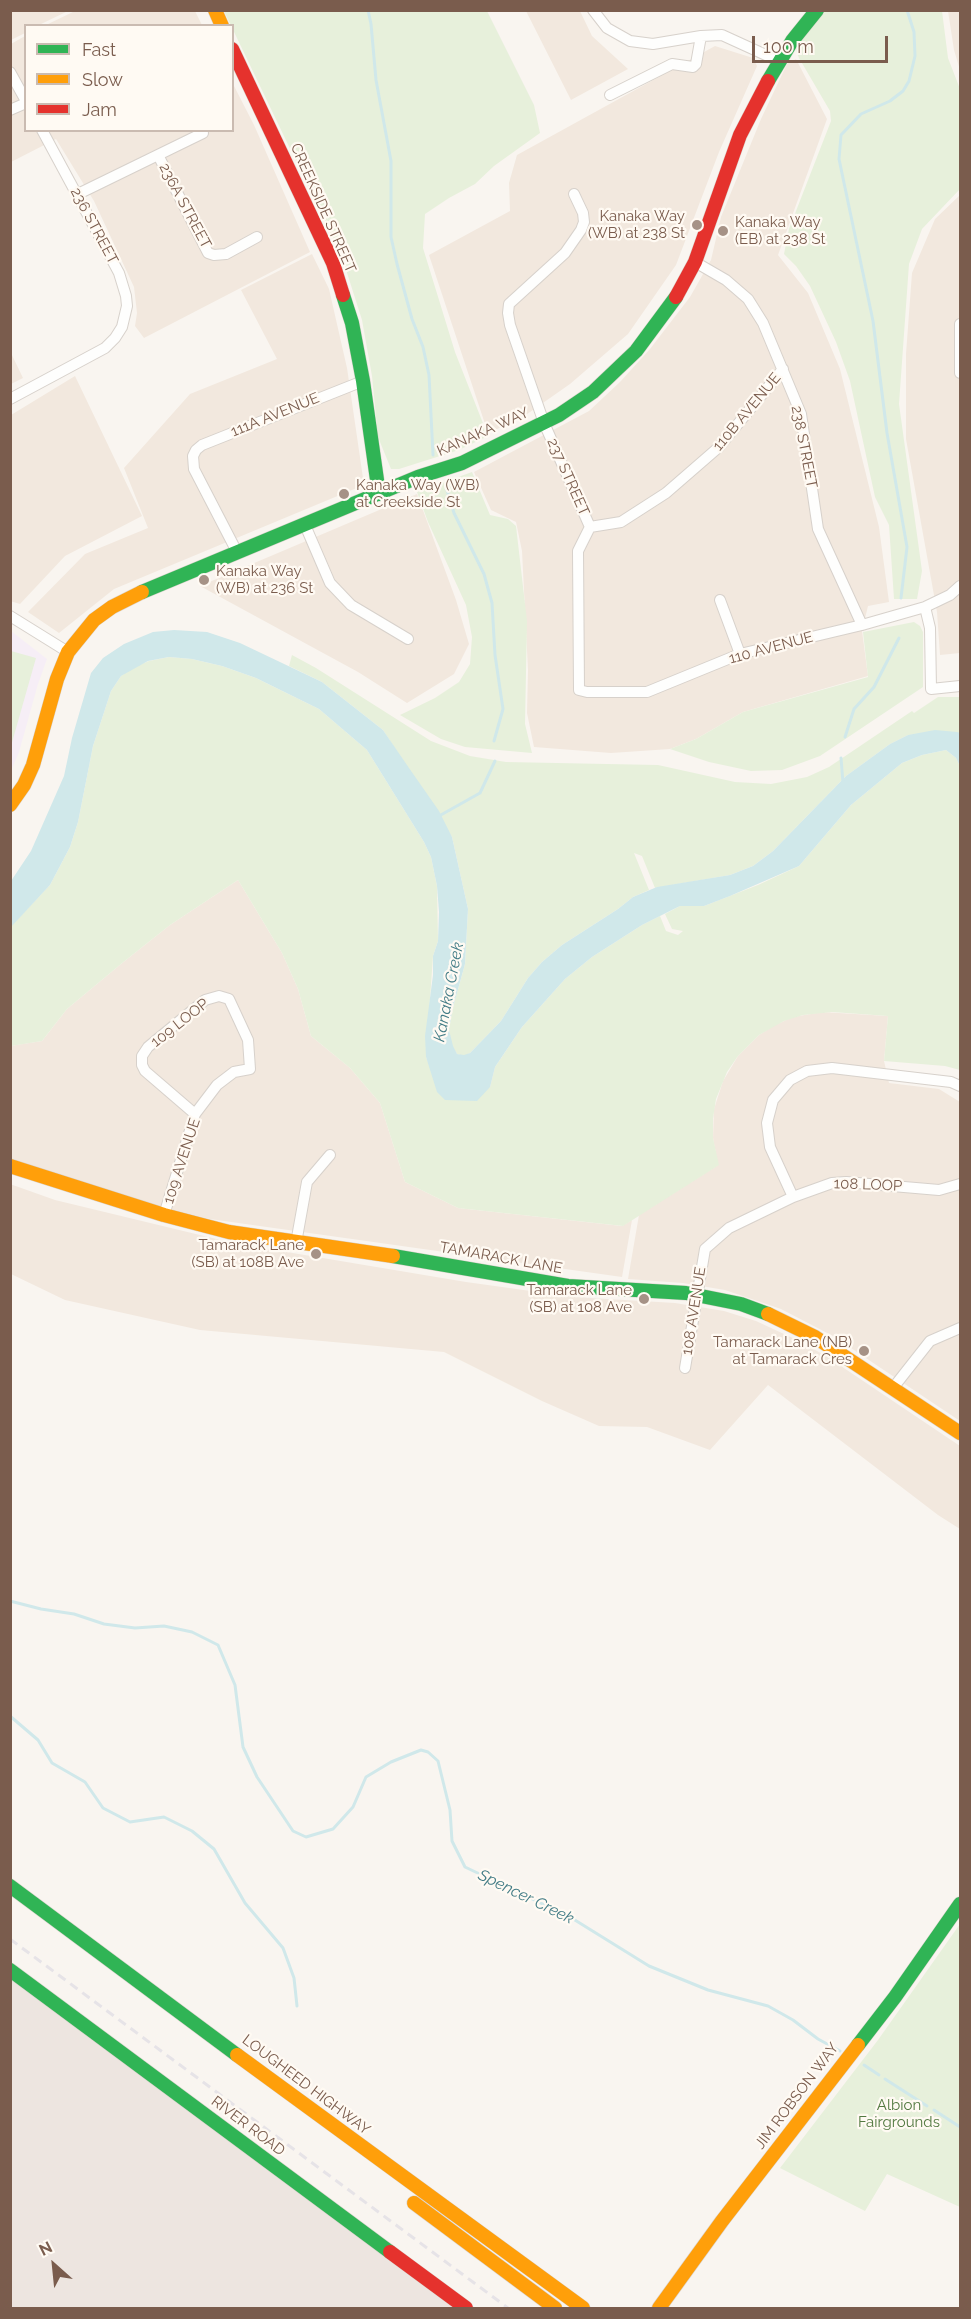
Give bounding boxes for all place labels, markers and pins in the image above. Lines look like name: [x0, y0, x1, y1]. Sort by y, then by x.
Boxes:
place label: Kanaka Way (WB) at 238 St: [588, 207, 685, 242]
place label: Kanaka Way (EB) at 238 St: [735, 213, 826, 248]
marker: Kanaka Way (WB) at 238 St: [690, 218, 704, 232]
marker: Kanaka Way (EB) at 238 St: [716, 224, 730, 238]
place label: Kanaka Way (WB) at Creekside St: [356, 476, 479, 511]
marker: Kanaka Way (WB) at Creekside St: [337, 487, 351, 501]
place label: Kanaka Way (WB) at 236 St: [216, 562, 313, 597]
marker: Kanaka Way (WB) at 236 St: [197, 573, 211, 587]
place label: Tamarack Lane (SB) at 108B Ave: [192, 1236, 304, 1271]
marker: Tamarack Lane (SB) at 108B Ave: [309, 1247, 323, 1261]
place label: Tamarack Lane (SB) at 108 Ave: [526, 1281, 632, 1316]
marker: Tamarack Lane (SB) at 108 Ave: [637, 1292, 651, 1306]
place label: Tamarack Lane (NB) at Tamarack Cres: [713, 1333, 852, 1368]
marker: Tamarack Lane (NB) at Tamarack Cres: [857, 1344, 871, 1358]

